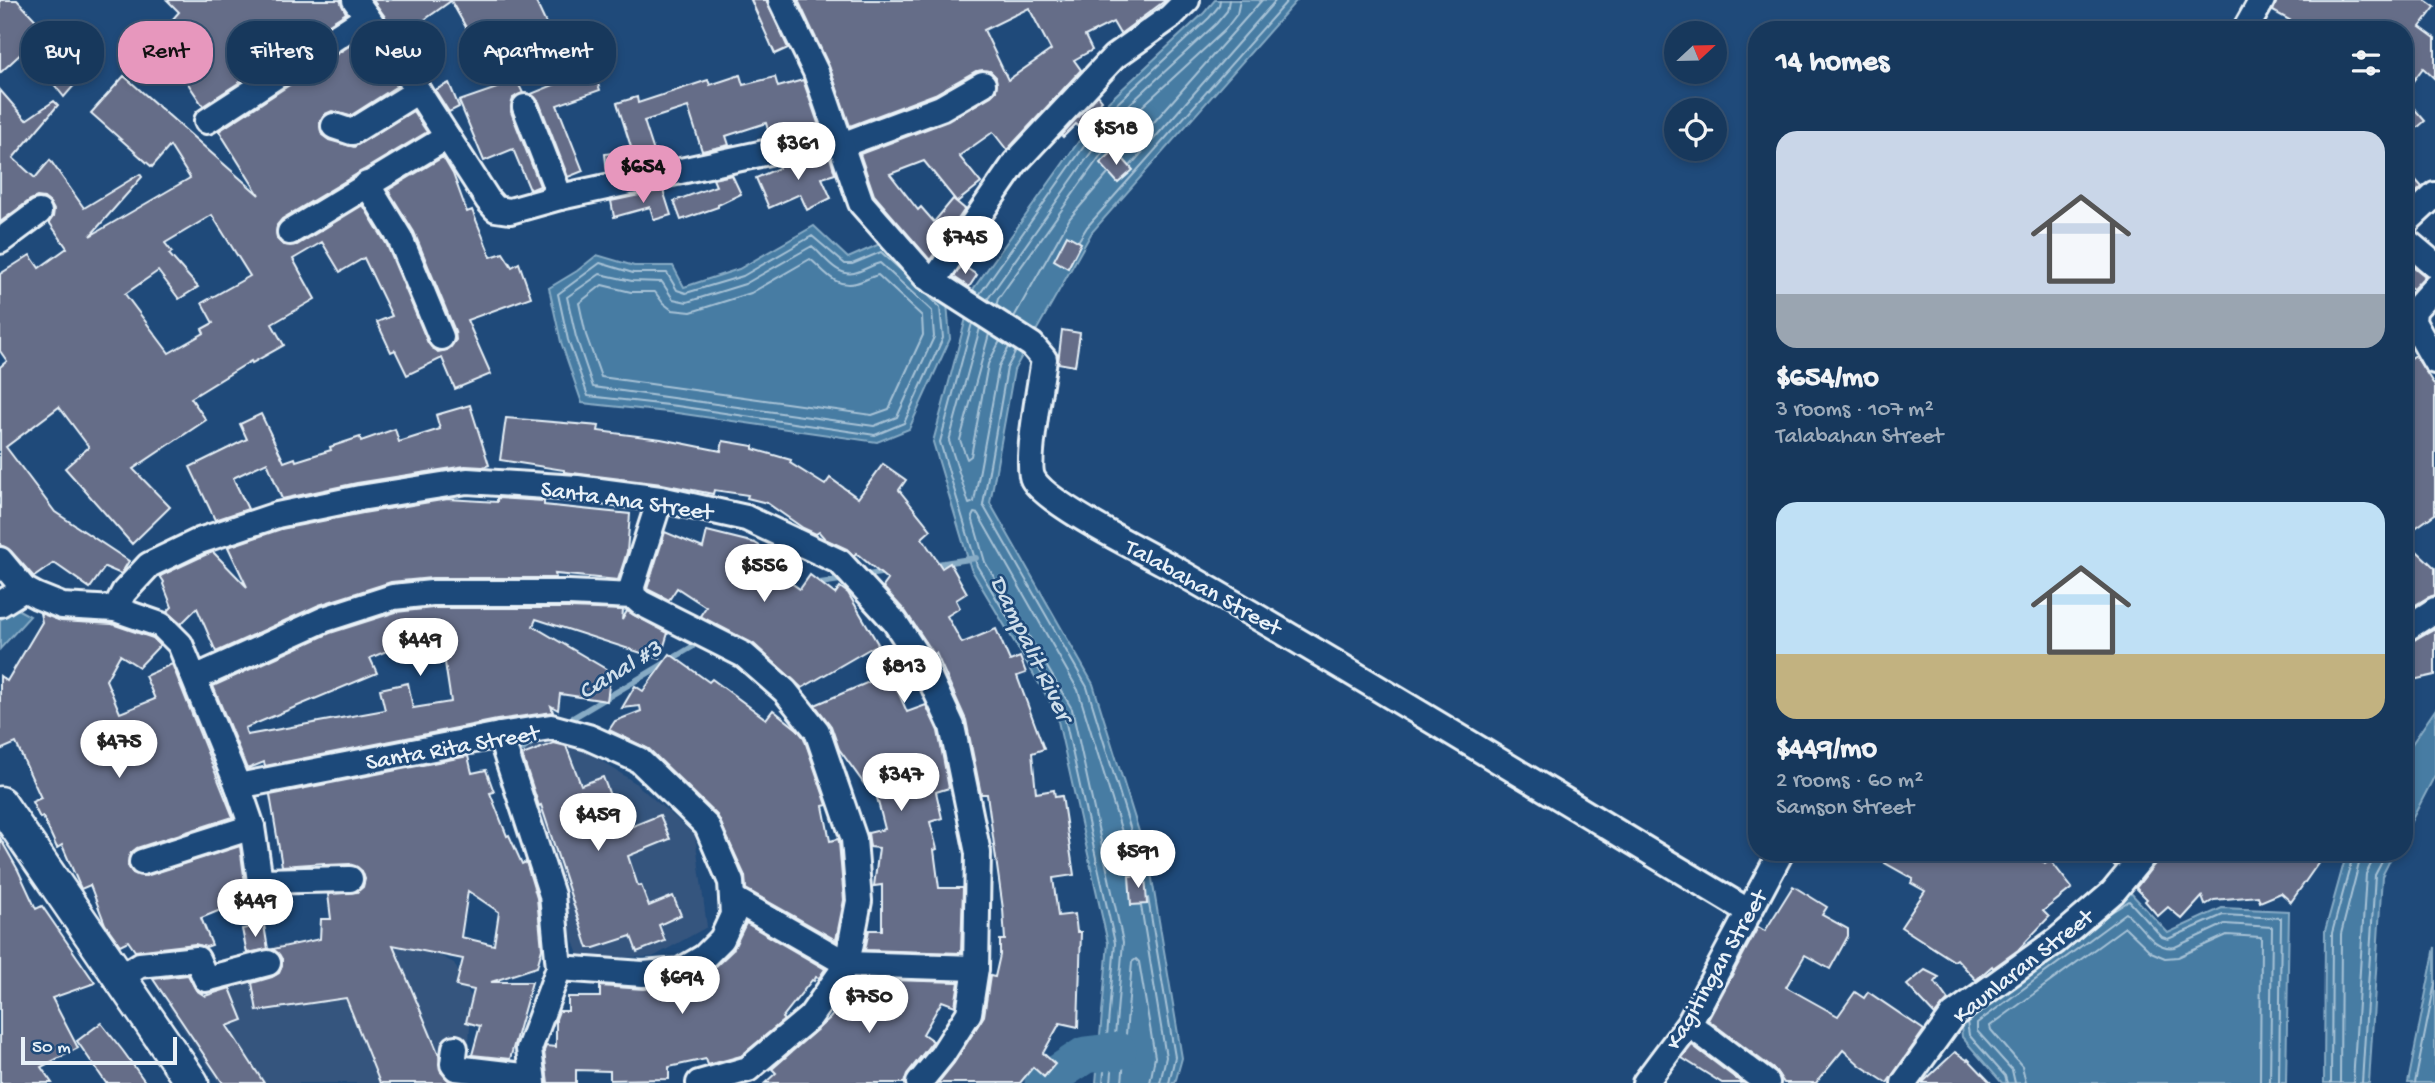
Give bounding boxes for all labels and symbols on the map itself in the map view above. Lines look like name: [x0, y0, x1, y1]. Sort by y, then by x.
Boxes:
north arrow: [1664, 21, 1727, 84]
pin: $518: [1075, 108, 1157, 167]
pin: $361: [757, 122, 839, 182]
pin: $654: [602, 146, 684, 205]
pin: $745: [924, 216, 1006, 276]
street label: Santa Ana Street: [539, 476, 716, 529]
street label: Talabahan Street: [1117, 533, 1288, 645]
pin: $556: [723, 544, 805, 604]
water label: Dampalit River: [980, 571, 1080, 731]
pin: $449: [379, 618, 461, 678]
water label: Canal #3: [574, 634, 669, 709]
pin: $813: [863, 646, 945, 705]
pin: $475: [78, 720, 160, 780]
street label: Santa Rita Street: [364, 720, 544, 779]
pin: $347: [860, 754, 942, 813]
pin: $459: [557, 794, 639, 853]
pin: $591: [1097, 830, 1179, 890]
pin: $449: [214, 880, 296, 939]
street label: Kagitingan Street: [1661, 884, 1777, 1056]
street label: Kaunlaran Street: [1948, 902, 2102, 1032]
pin: $694: [641, 956, 723, 1016]
pin: $750: [828, 976, 910, 1035]
scale bar: [21, 1034, 177, 1066]

